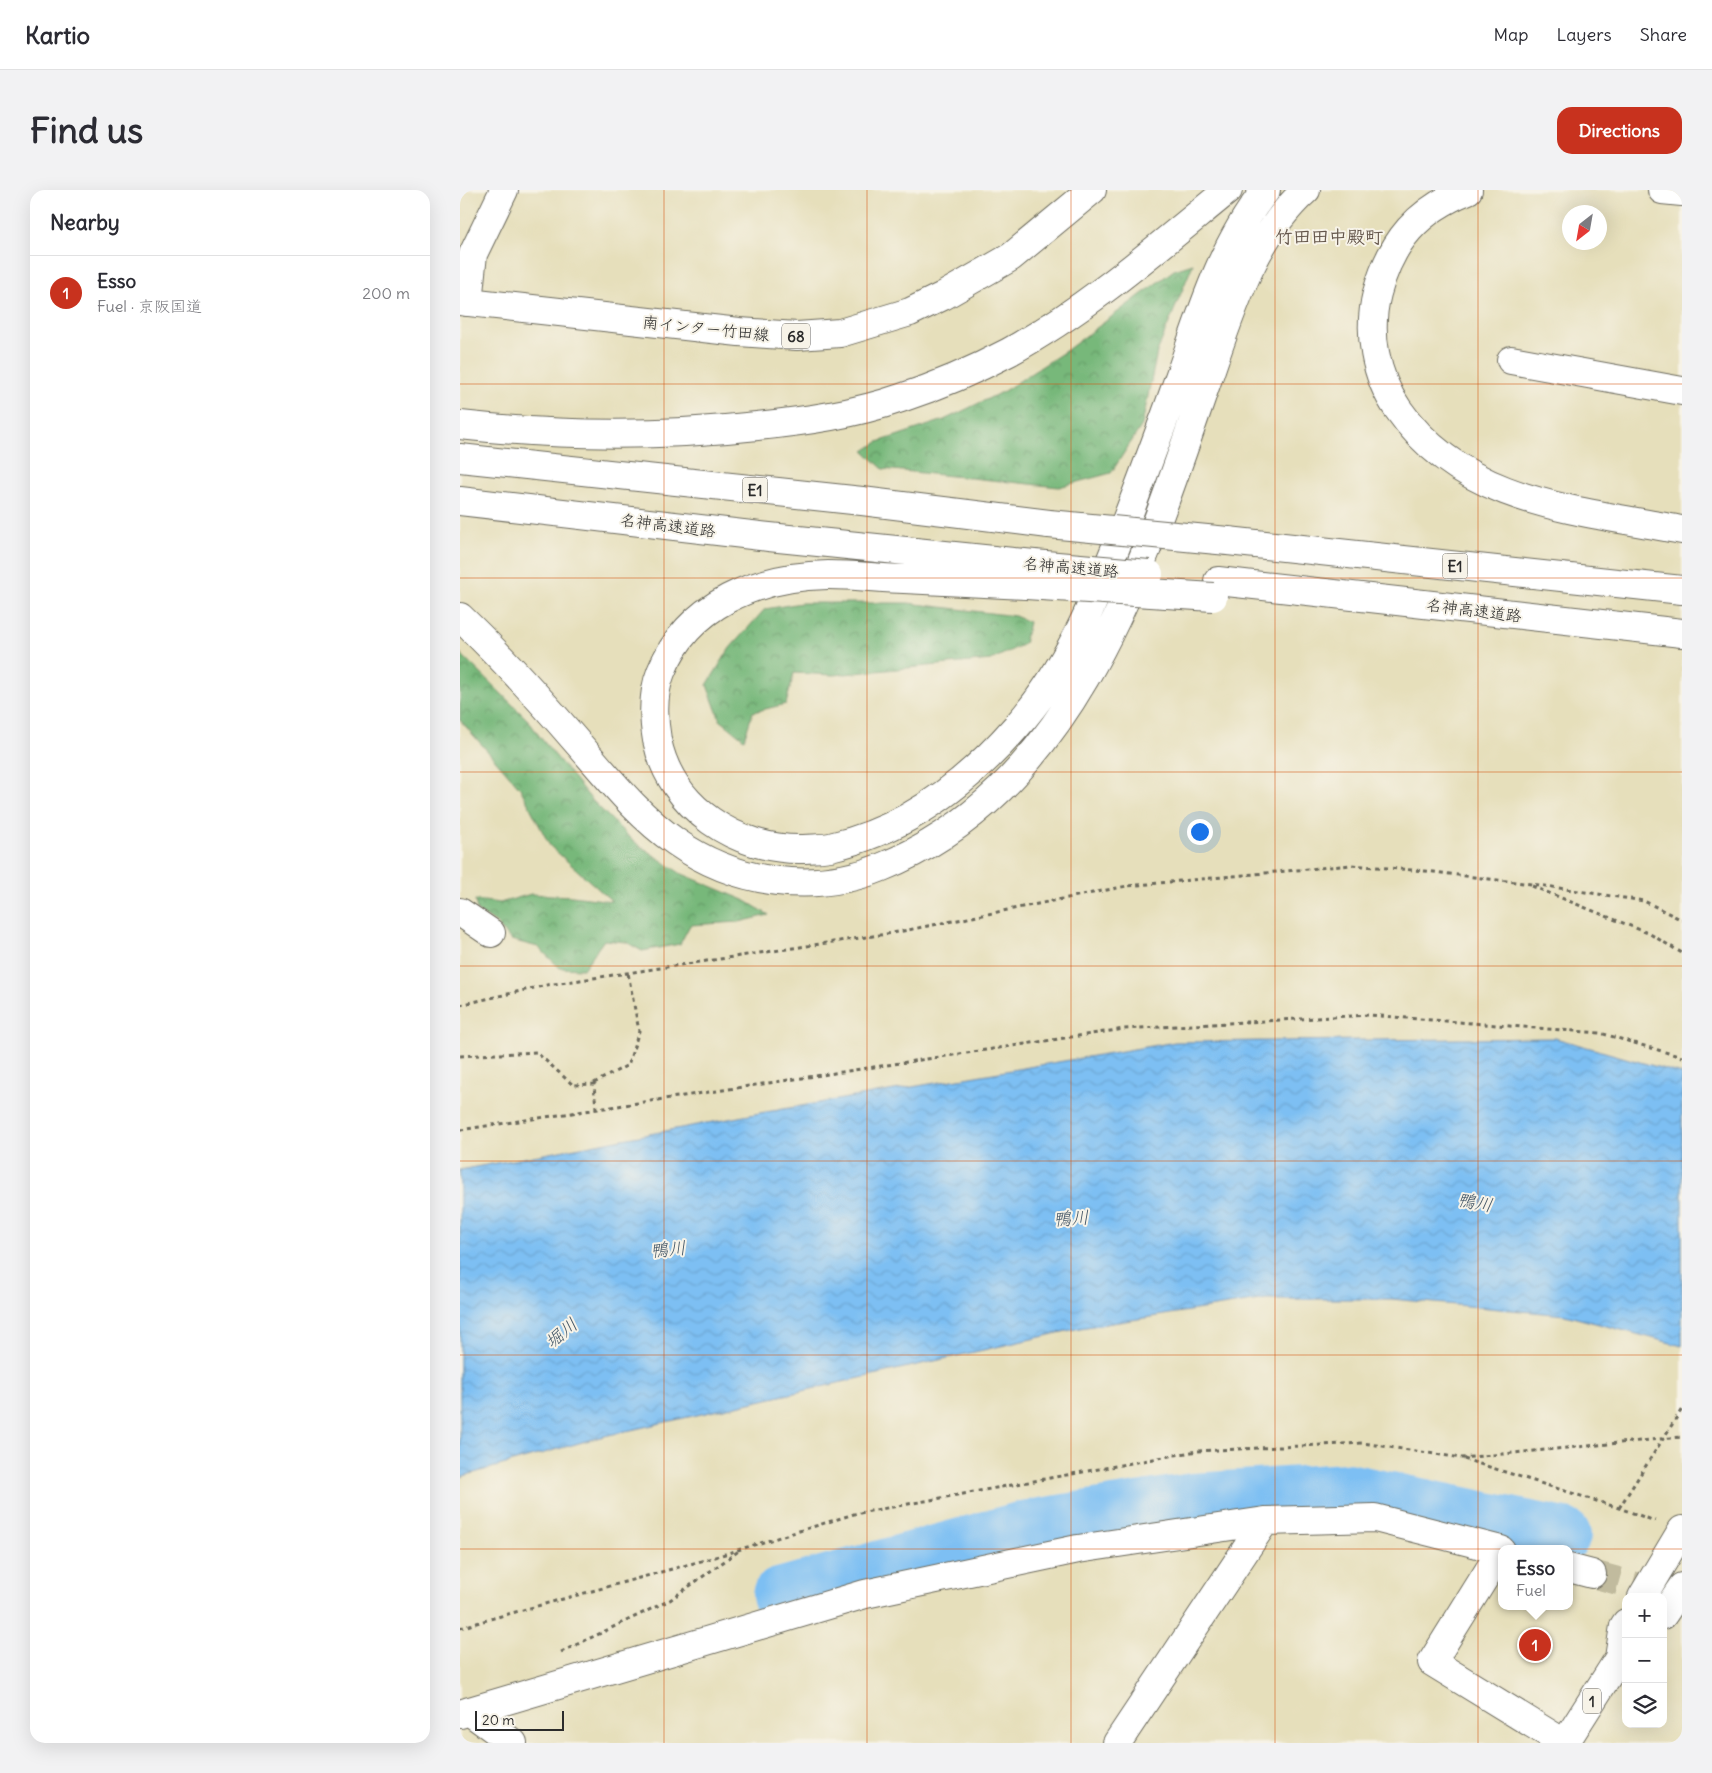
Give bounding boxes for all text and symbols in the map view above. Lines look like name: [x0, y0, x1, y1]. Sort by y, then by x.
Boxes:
text: Kartio: [25, 20, 90, 50]
text: Map: [1493, 23, 1528, 46]
text: Layers: [1556, 23, 1612, 46]
text: Share: [1640, 23, 1687, 46]
button: Directions: [1557, 107, 1682, 154]
text: Find us: [30, 108, 143, 152]
north arrow: [1562, 205, 1607, 250]
text: Nearby: [50, 209, 120, 236]
district label: 竹田田中殿町: [1275, 225, 1383, 248]
text: Esso: [97, 269, 136, 293]
text: 1: [63, 283, 69, 303]
text: 200 m: [362, 283, 410, 303]
text: Fuel · 京阪国道: [97, 296, 202, 316]
street label: 南インター竹田線: [642, 311, 770, 345]
road number: 68: [782, 324, 810, 348]
road number: E1: [742, 478, 768, 502]
street label: 名神高速道路: [619, 509, 717, 541]
street label: 名神高速道路: [1022, 553, 1120, 581]
road number: E1: [1442, 554, 1468, 578]
street label: 名神高速道路: [1425, 594, 1523, 626]
your location: [1187, 819, 1213, 845]
water label: 鴨川: [1455, 1188, 1495, 1216]
water label: 鴨川: [1052, 1205, 1090, 1231]
water label: 鴨川: [649, 1236, 687, 1262]
water label: 堀川: [540, 1313, 582, 1353]
popup: [1498, 1545, 1573, 1610]
text: Esso: [1516, 1556, 1555, 1580]
text: Fuel: [1516, 1580, 1546, 1600]
map controls: [1622, 1593, 1667, 1728]
button: +: [1622, 1593, 1667, 1638]
pin: 1: [1519, 1626, 1551, 1664]
button: −: [1622, 1638, 1667, 1683]
button: layers: [1622, 1683, 1667, 1728]
road number: 1: [1583, 1688, 1601, 1714]
scale bar: [475, 1708, 564, 1731]
text: 20 m: [482, 1711, 515, 1729]

